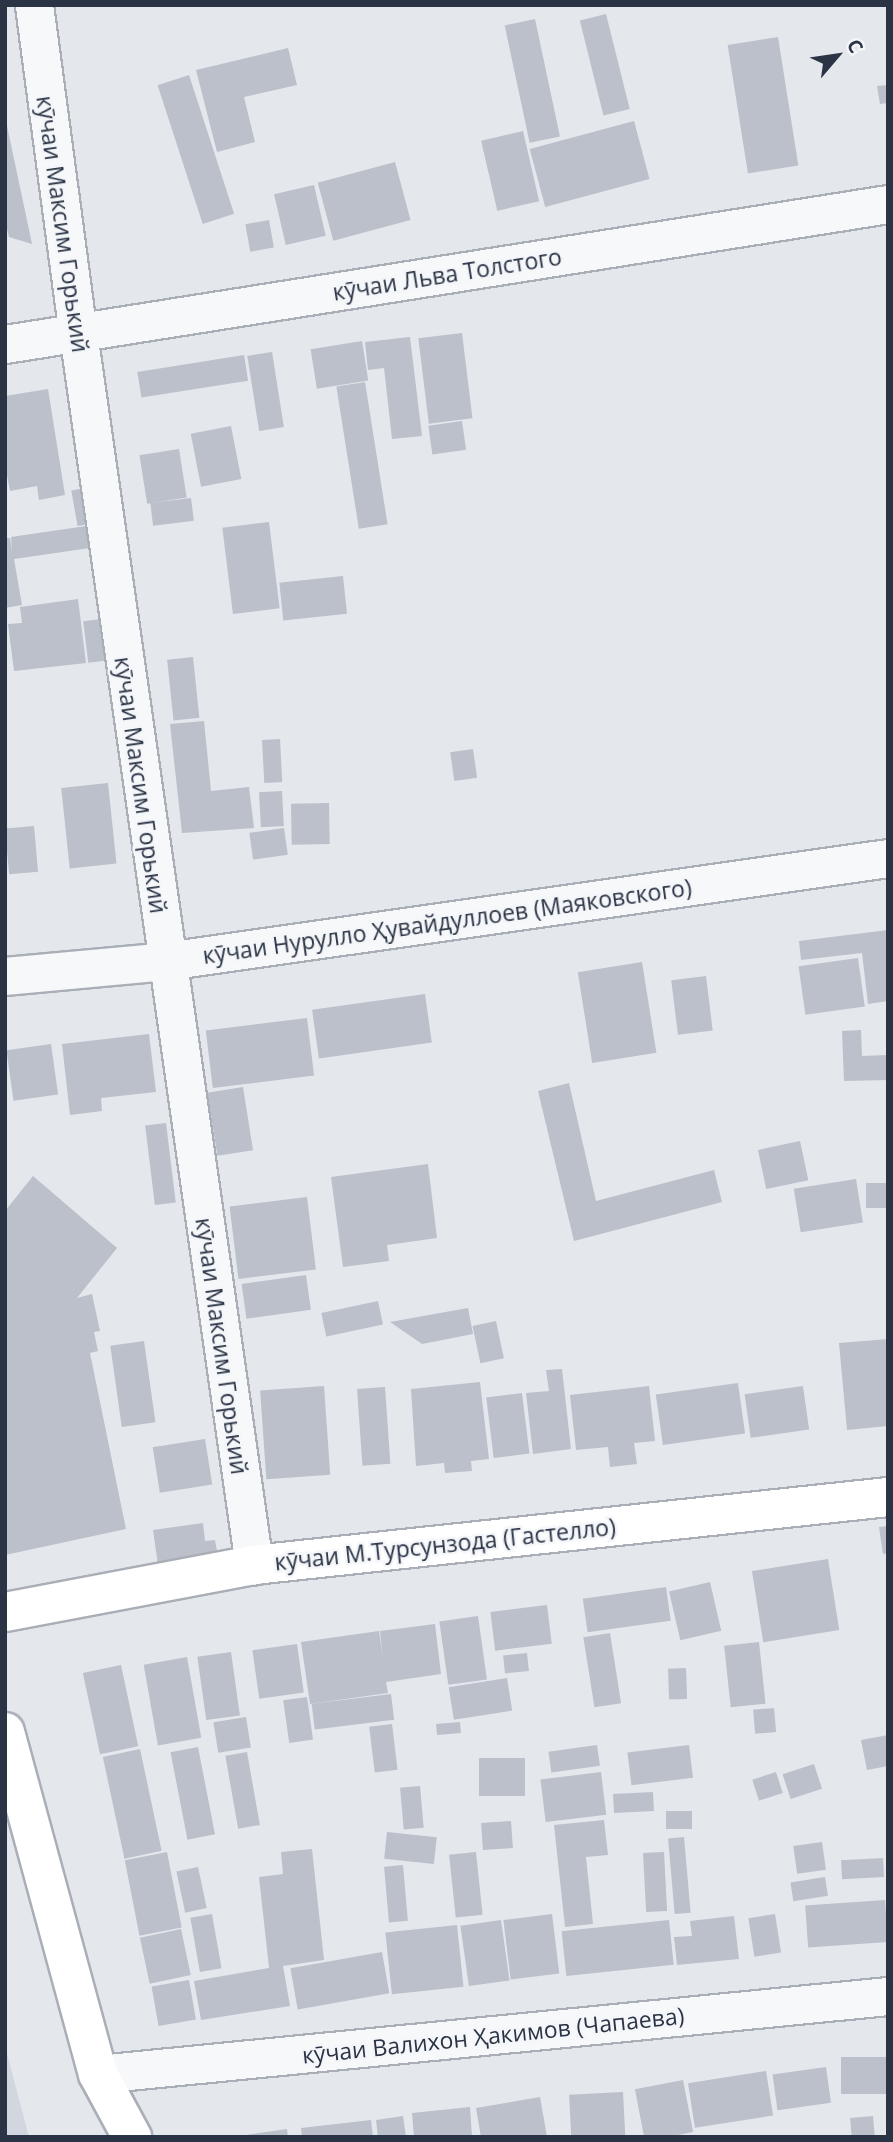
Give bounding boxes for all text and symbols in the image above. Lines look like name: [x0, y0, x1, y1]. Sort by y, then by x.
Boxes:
north arrow: [802, 21, 872, 91]
text: С: [841, 34, 870, 57]
street label: кӯчаи Максим Горький: [31, 94, 95, 354]
street label: кӯчаи Льва Толстого: [330, 242, 564, 306]
street label: кӯчаи Максим Горький: [109, 655, 173, 915]
street label: кӯчаи Нурулло Ҳувайдуллоев (Маяковского): [201, 873, 693, 969]
street label: кӯчаи Максим Горький: [190, 1216, 254, 1476]
street label: кӯчаи М.Турсунзода (Гастелло): [273, 1512, 617, 1576]
street label: кӯчаи Валихон Ҳакимов (Чапаева): [301, 2001, 685, 2069]

